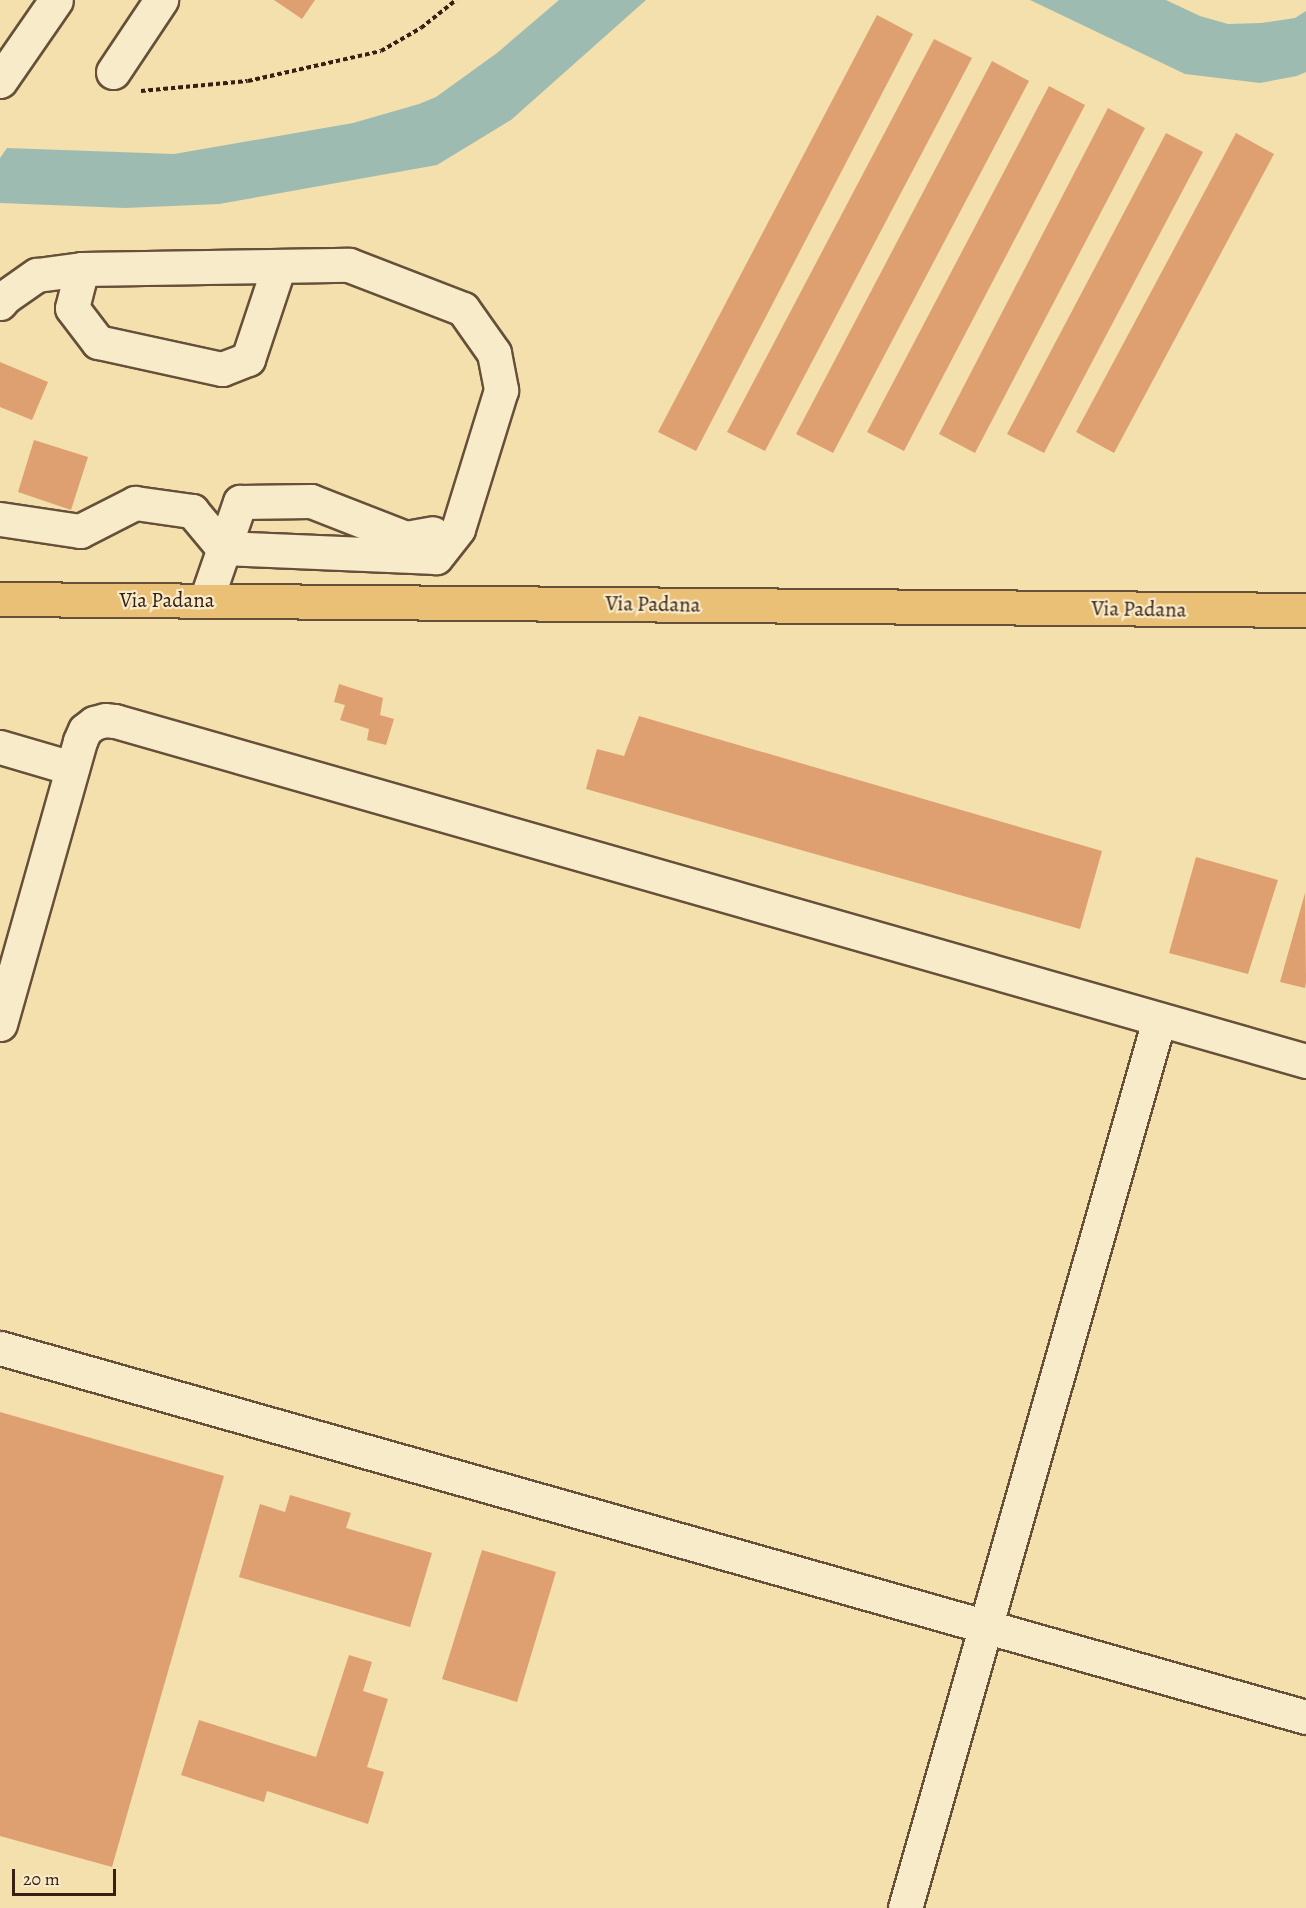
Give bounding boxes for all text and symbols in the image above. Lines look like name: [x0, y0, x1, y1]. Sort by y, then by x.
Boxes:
street label: Via Padana: [119, 587, 215, 613]
street label: Via Padana: [605, 591, 701, 617]
street label: Via Padana: [1091, 596, 1187, 622]
scale bar: [15, 1857, 118, 1895]
text: 20 m: [23, 1867, 60, 1891]

